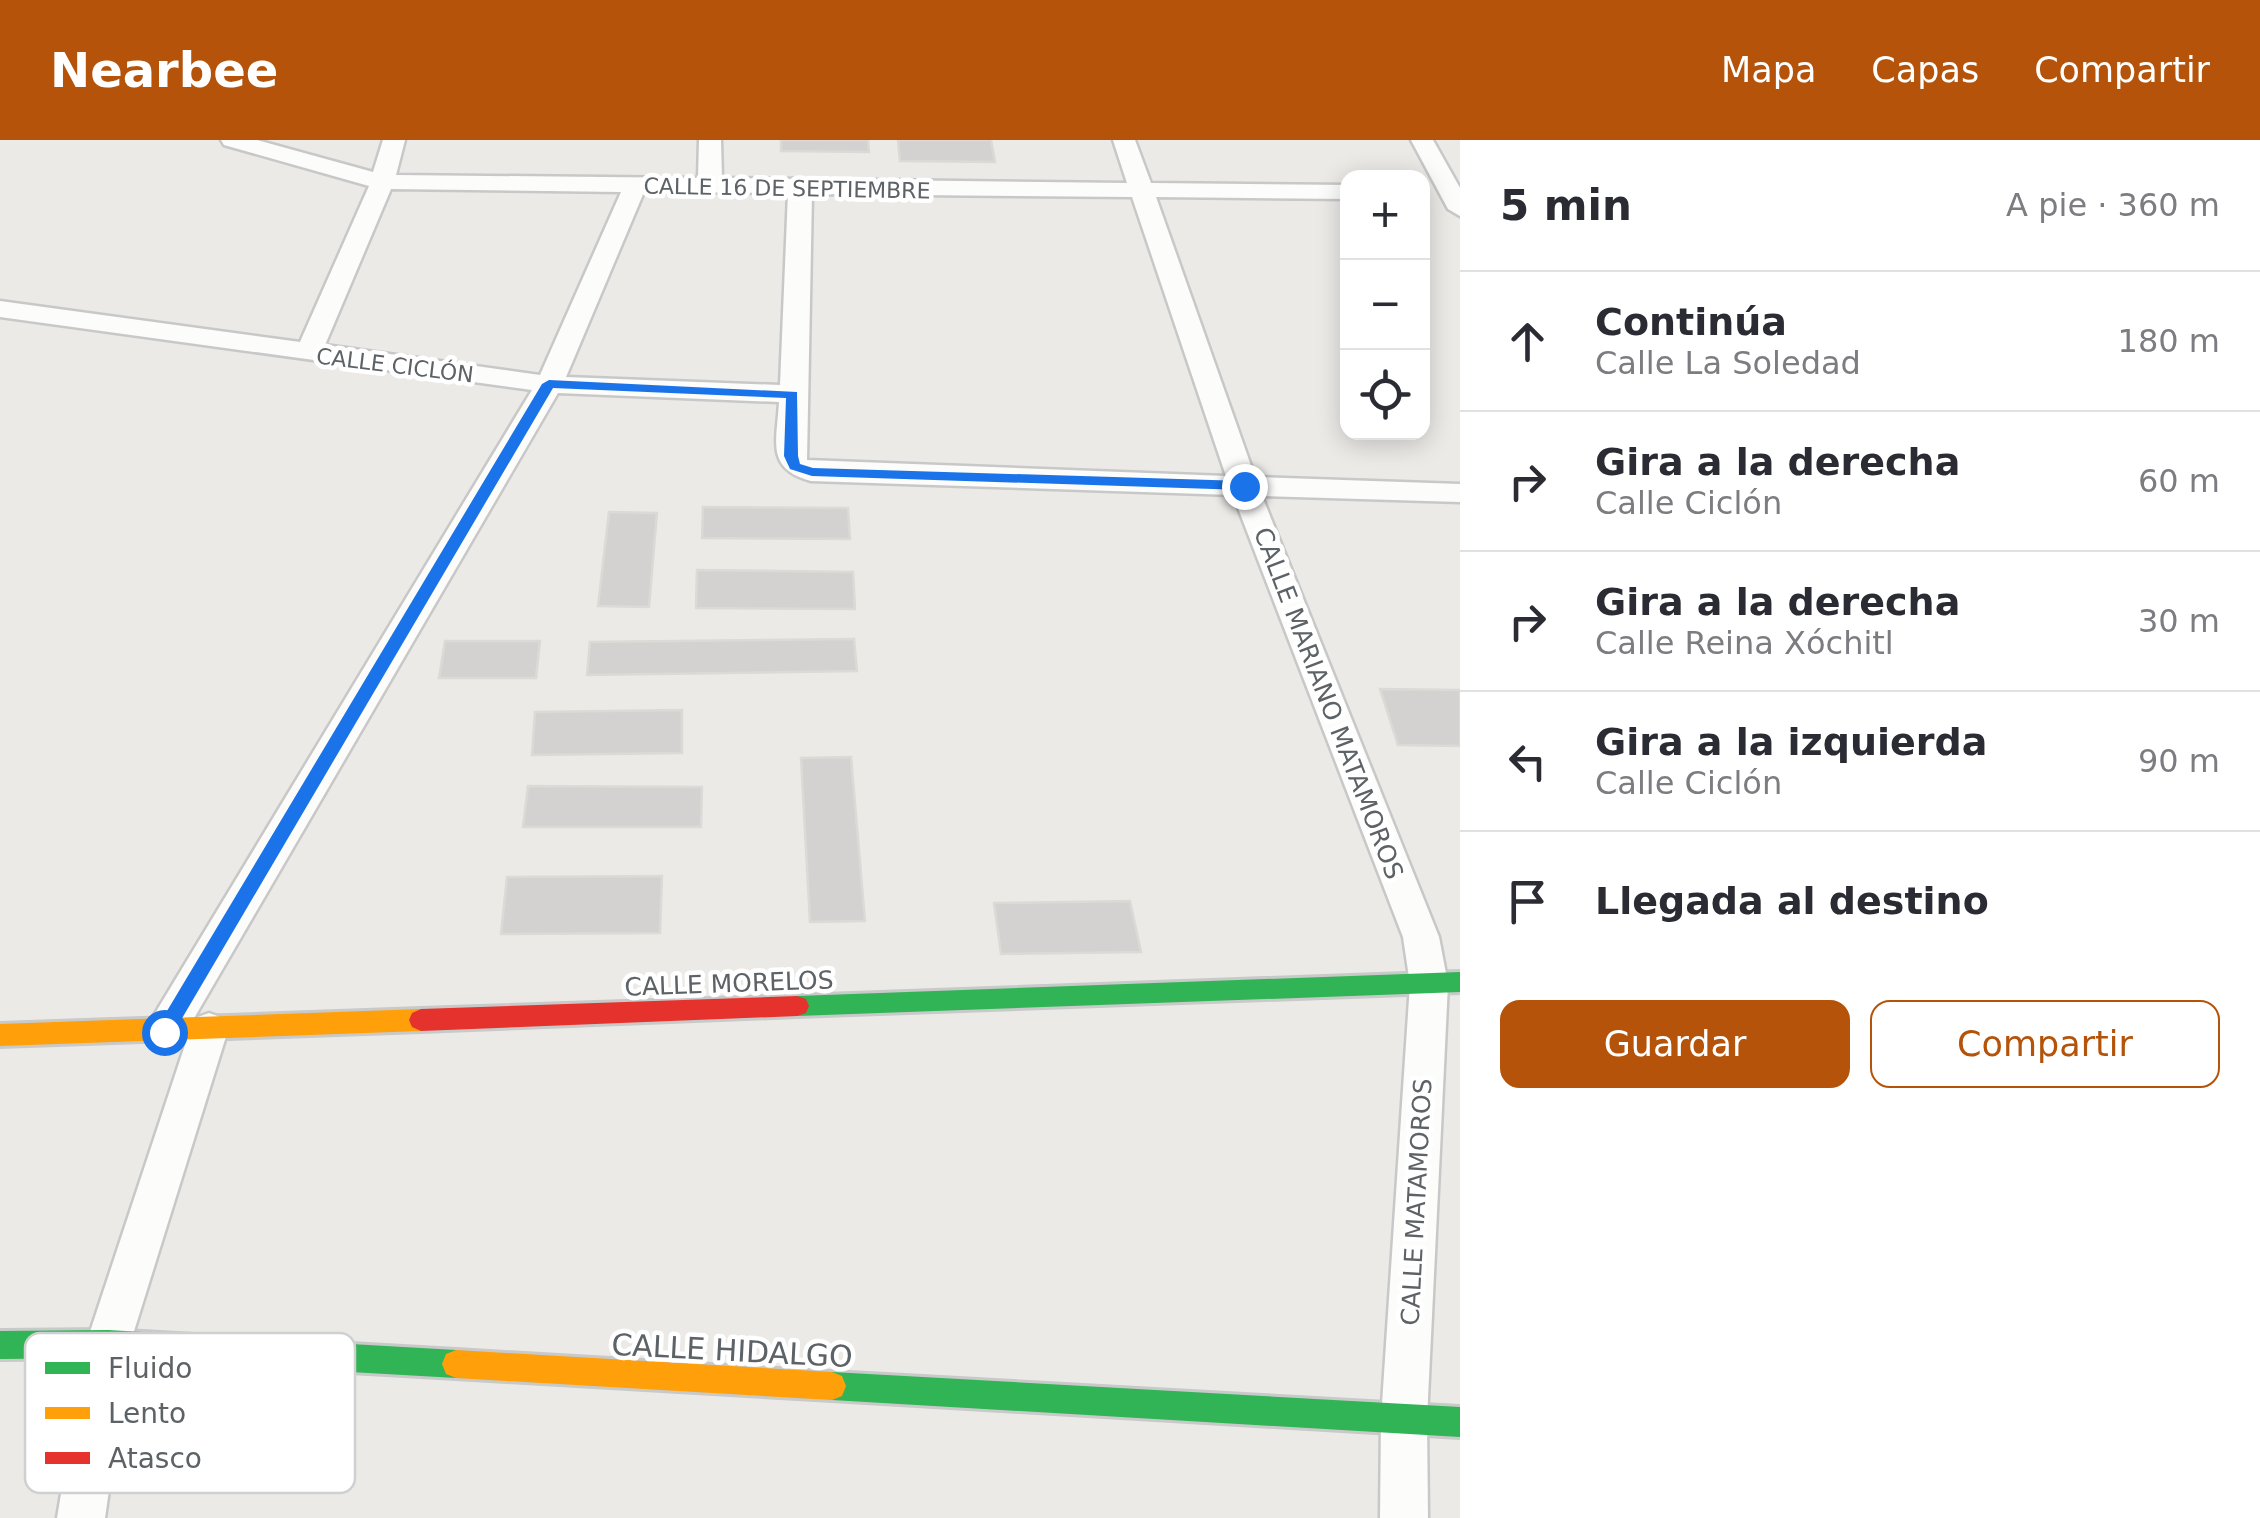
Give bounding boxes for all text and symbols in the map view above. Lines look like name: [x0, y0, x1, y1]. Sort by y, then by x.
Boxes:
text: Nearbee: [50, 42, 278, 98]
text: Mapa: [1721, 50, 1816, 90]
text: Capas: [1871, 50, 1979, 90]
text: Compartir: [2034, 50, 2210, 90]
map controls: [1340, 170, 1430, 440]
button: +: [1340, 170, 1430, 260]
street label: CALLE 16 DE SEPTIEMBRE: [643, 173, 931, 204]
text: 5 min: [1500, 181, 1632, 230]
text: A pie · 360 m: [2006, 186, 2220, 224]
button: −: [1340, 260, 1430, 350]
text: Continúa: [1595, 300, 1787, 344]
icon: ahead: [1500, 314, 1555, 369]
text: 180 m: [2118, 322, 2220, 360]
street label: CALLE CICLÓN: [315, 343, 475, 388]
text: Calle La Soledad: [1595, 344, 1861, 382]
button: locate: [1340, 350, 1430, 440]
text: Gira a la derecha: [1595, 440, 1960, 484]
icon: right: [1500, 454, 1555, 509]
text: 60 m: [2138, 462, 2220, 500]
route end: [1222, 464, 1268, 510]
text: Calle Ciclón: [1595, 484, 1782, 522]
street label: CALLE MARIANO MATAMOROS: [1248, 523, 1409, 883]
text: Gira a la derecha: [1595, 580, 1960, 624]
icon: right: [1500, 594, 1555, 649]
text: 30 m: [2138, 602, 2220, 640]
text: Calle Reina Xóchitl: [1595, 624, 1894, 662]
text: Gira a la izquierda: [1595, 720, 1987, 764]
icon: left: [1500, 734, 1555, 789]
text: 90 m: [2138, 742, 2220, 780]
text: Calle Ciclón: [1595, 764, 1782, 802]
icon: arrive: [1500, 874, 1555, 929]
text: Llegada al destino: [1595, 879, 1989, 923]
street label: CALLE MORELOS: [624, 965, 834, 1002]
button: Guardar: [1500, 1000, 1850, 1088]
button: Compartir: [1870, 1000, 2220, 1088]
route start: [142, 1010, 188, 1056]
street label: CALLE MATAMOROS: [1396, 1078, 1437, 1326]
street label: CALLE HIDALGO: [611, 1327, 854, 1374]
legend: [25, 1333, 355, 1493]
text: Fluido: [108, 1352, 192, 1385]
text: Lento: [108, 1397, 186, 1430]
text: Atasco: [108, 1442, 202, 1475]

